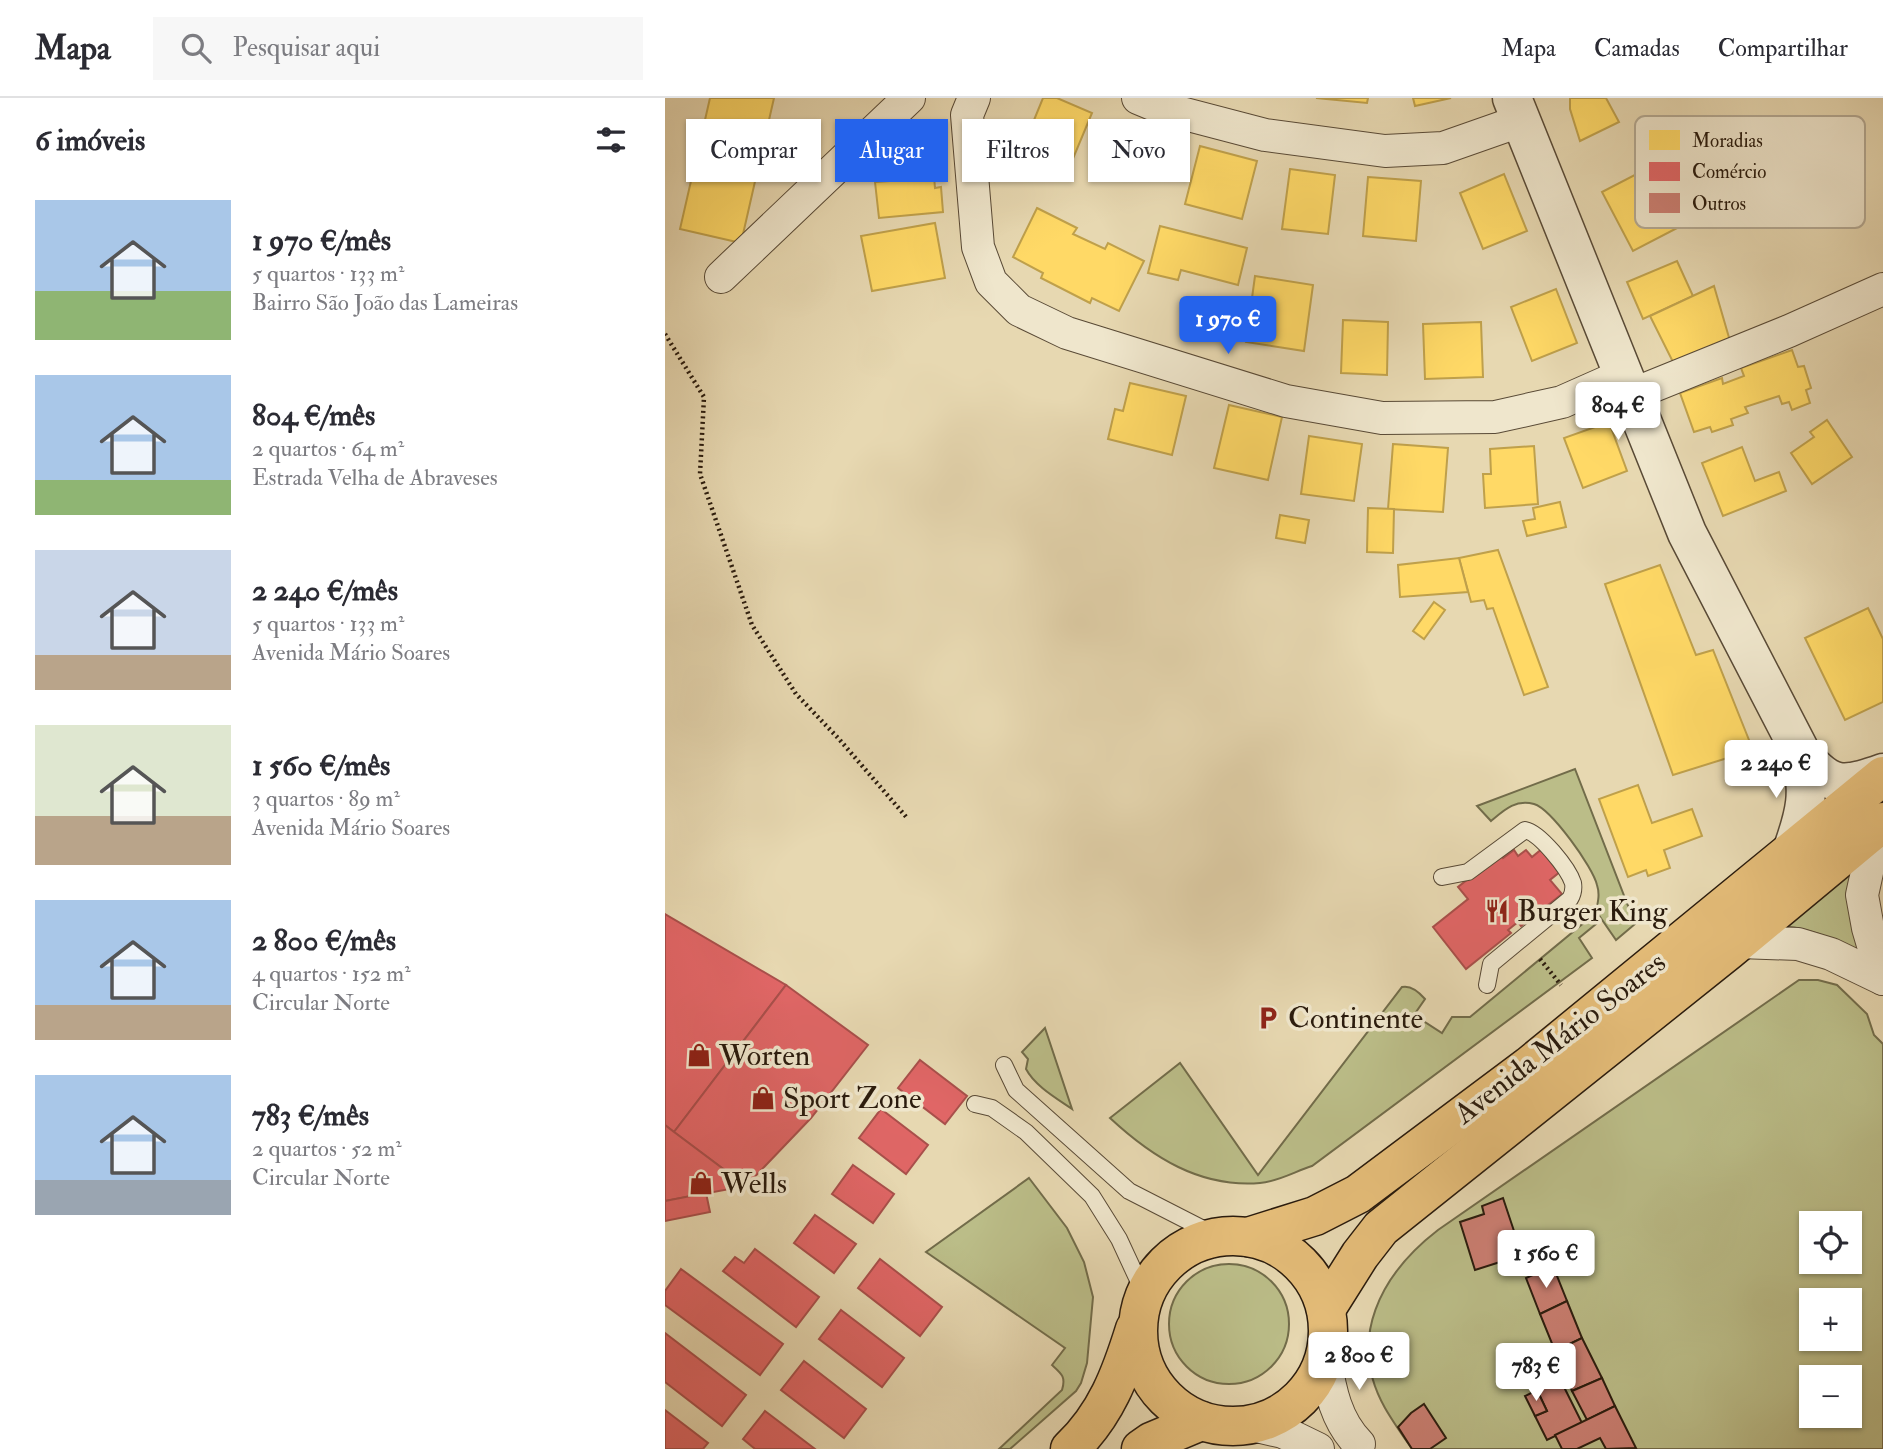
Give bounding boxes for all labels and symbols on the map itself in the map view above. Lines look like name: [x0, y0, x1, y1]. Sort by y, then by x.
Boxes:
legend: [1635, 116, 1865, 228]
text: Moradias: [1692, 129, 1763, 153]
text: Comércio: [1692, 160, 1766, 184]
text: Outros: [1692, 192, 1746, 216]
pin: 1 970 €: [1163, 296, 1293, 356]
pin: 804 €: [1569, 382, 1667, 442]
pin: 2 240 €: [1711, 740, 1841, 800]
place label: Burger King: [1517, 893, 1668, 930]
restaurant icon: Burger King: [1483, 897, 1511, 925]
street label: Avenida Mário Soares: [1446, 944, 1673, 1133]
place label: Continente: [1288, 1000, 1423, 1037]
parking icon: Continente: [1254, 1004, 1282, 1032]
place label: Worten: [718, 1037, 810, 1074]
shop icon: Worten: [685, 1041, 713, 1069]
place label: Sport Zone: [783, 1080, 921, 1117]
shop icon: Sport Zone: [749, 1084, 777, 1112]
place label: Wells: [720, 1165, 787, 1202]
shop icon: Wells: [687, 1169, 715, 1197]
pin: 1 560 €: [1481, 1230, 1611, 1290]
pin: 2 800 €: [1294, 1332, 1424, 1392]
pin: 783 €: [1487, 1344, 1585, 1403]

